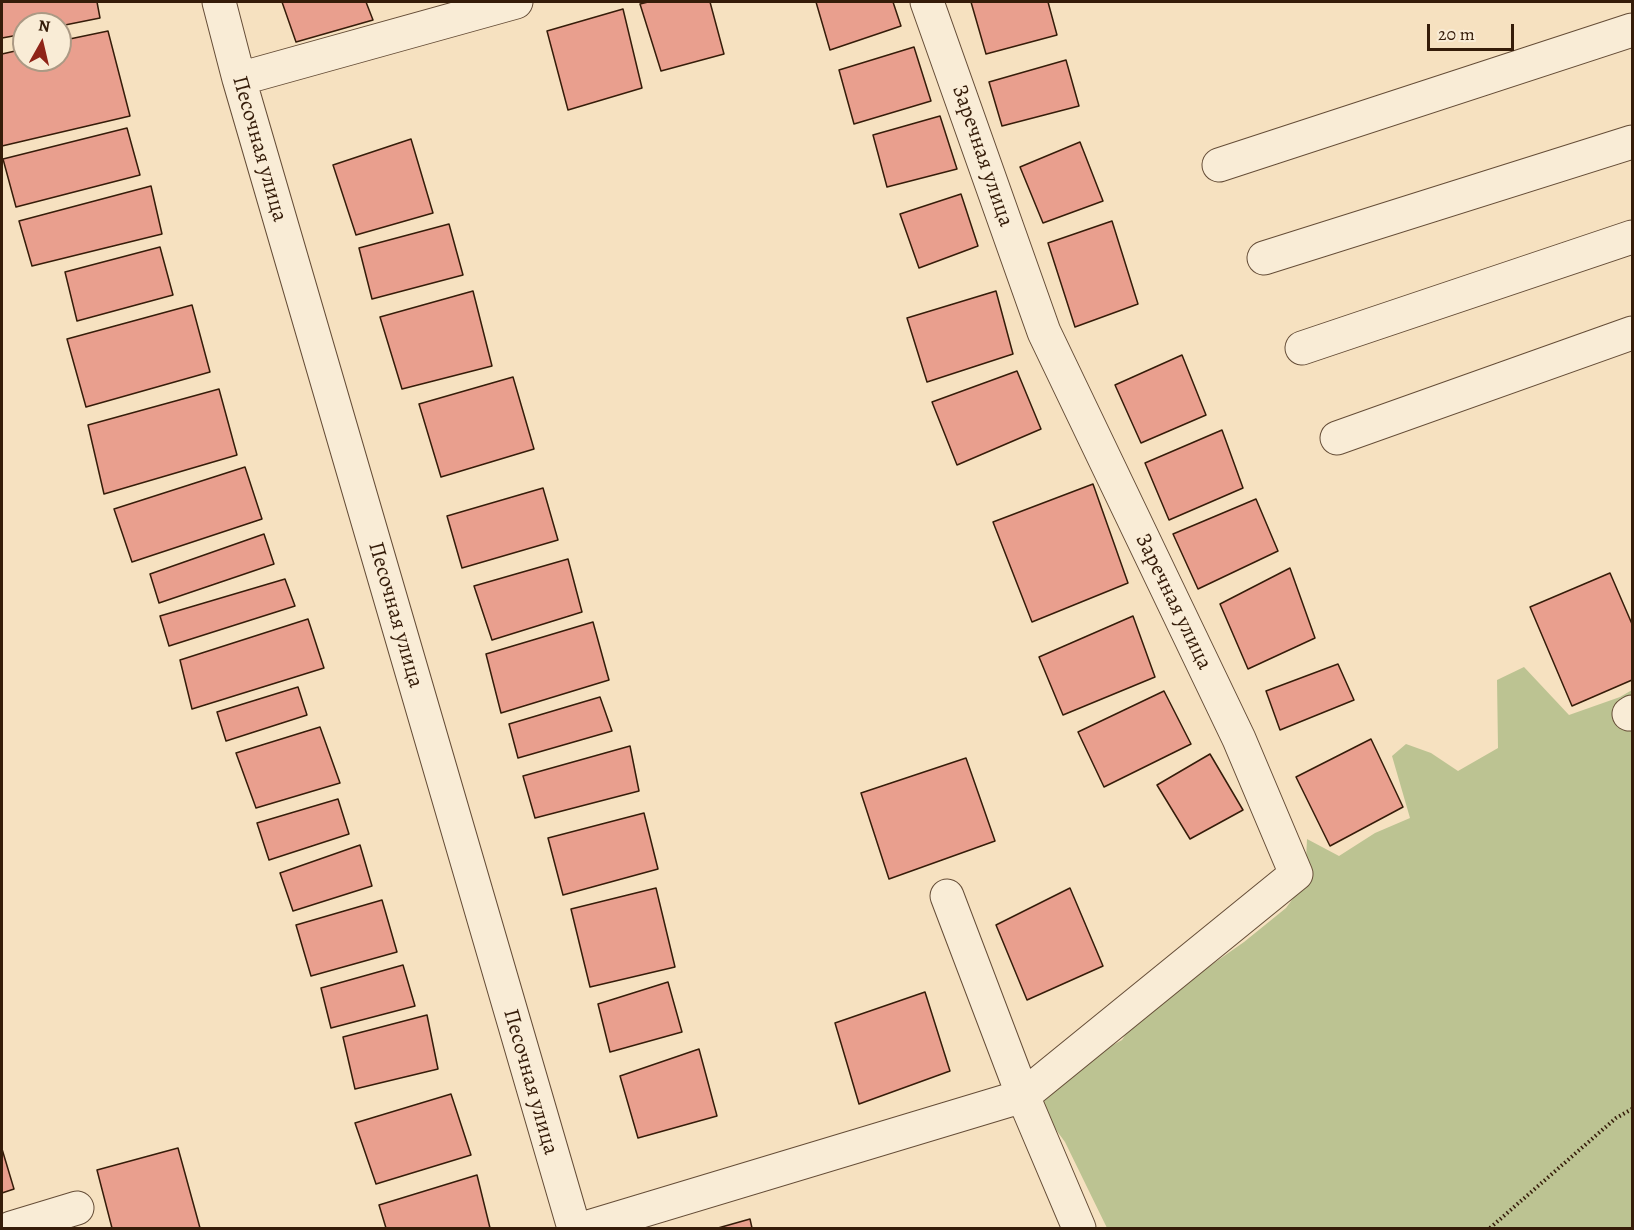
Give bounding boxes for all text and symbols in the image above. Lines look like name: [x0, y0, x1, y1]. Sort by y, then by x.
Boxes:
north arrow: [12, 12, 72, 72]
scale bar: [1430, 12, 1517, 50]
text: N: [37, 14, 52, 38]
text: 20 m: [1438, 22, 1475, 46]
street label: Песочная улица: [226, 73, 292, 225]
street label: Заречная улица: [945, 82, 1019, 230]
street label: Заречная улица: [1129, 530, 1217, 674]
street label: Песочная улица: [362, 539, 428, 691]
street label: Песочная улица: [497, 1006, 563, 1158]

